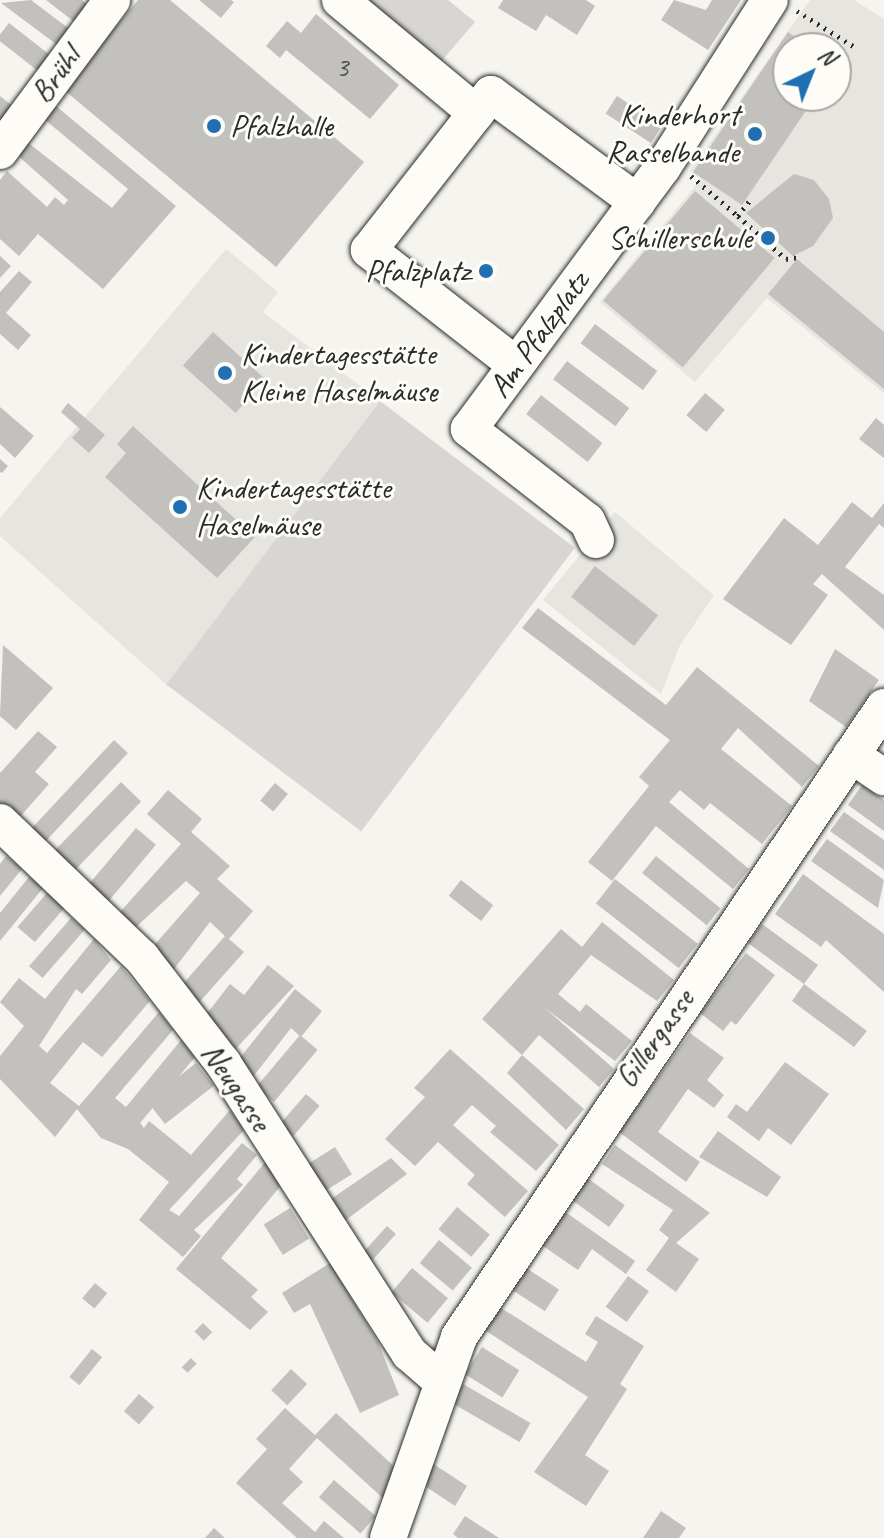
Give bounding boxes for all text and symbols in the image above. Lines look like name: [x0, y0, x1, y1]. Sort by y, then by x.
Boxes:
north arrow: [772, 32, 852, 112]
street label: Brühl: [23, 39, 89, 111]
text: N: [812, 41, 842, 71]
house number: 3: [336, 50, 348, 84]
place label: Kinderhort Rasselbande: [606, 97, 739, 172]
place label: Pfalzhalle: [230, 107, 333, 145]
marker: Pfalzhalle: [205, 117, 223, 135]
marker: Kinderhort Rasselbande: [746, 125, 764, 143]
place label: Schillerschule: [608, 219, 752, 257]
marker: Schillerschule: [759, 229, 777, 247]
place label: Pfalzplatz: [365, 252, 470, 290]
marker: Pfalzplatz: [477, 262, 495, 280]
street label: Am Pfalzplatz: [480, 265, 598, 405]
place label: Kindertagesstätte Kleine Haselmäuse: [241, 336, 436, 411]
marker: Kindertagesstätte Kleine Haselmäuse: [216, 364, 234, 382]
place label: Kindertagesstätte Haselmäuse: [196, 470, 391, 545]
marker: Kindertagesstätte Haselmäuse: [171, 498, 189, 516]
street label: Gillergasse: [607, 982, 703, 1096]
street label: Neugasse: [193, 1035, 279, 1139]

